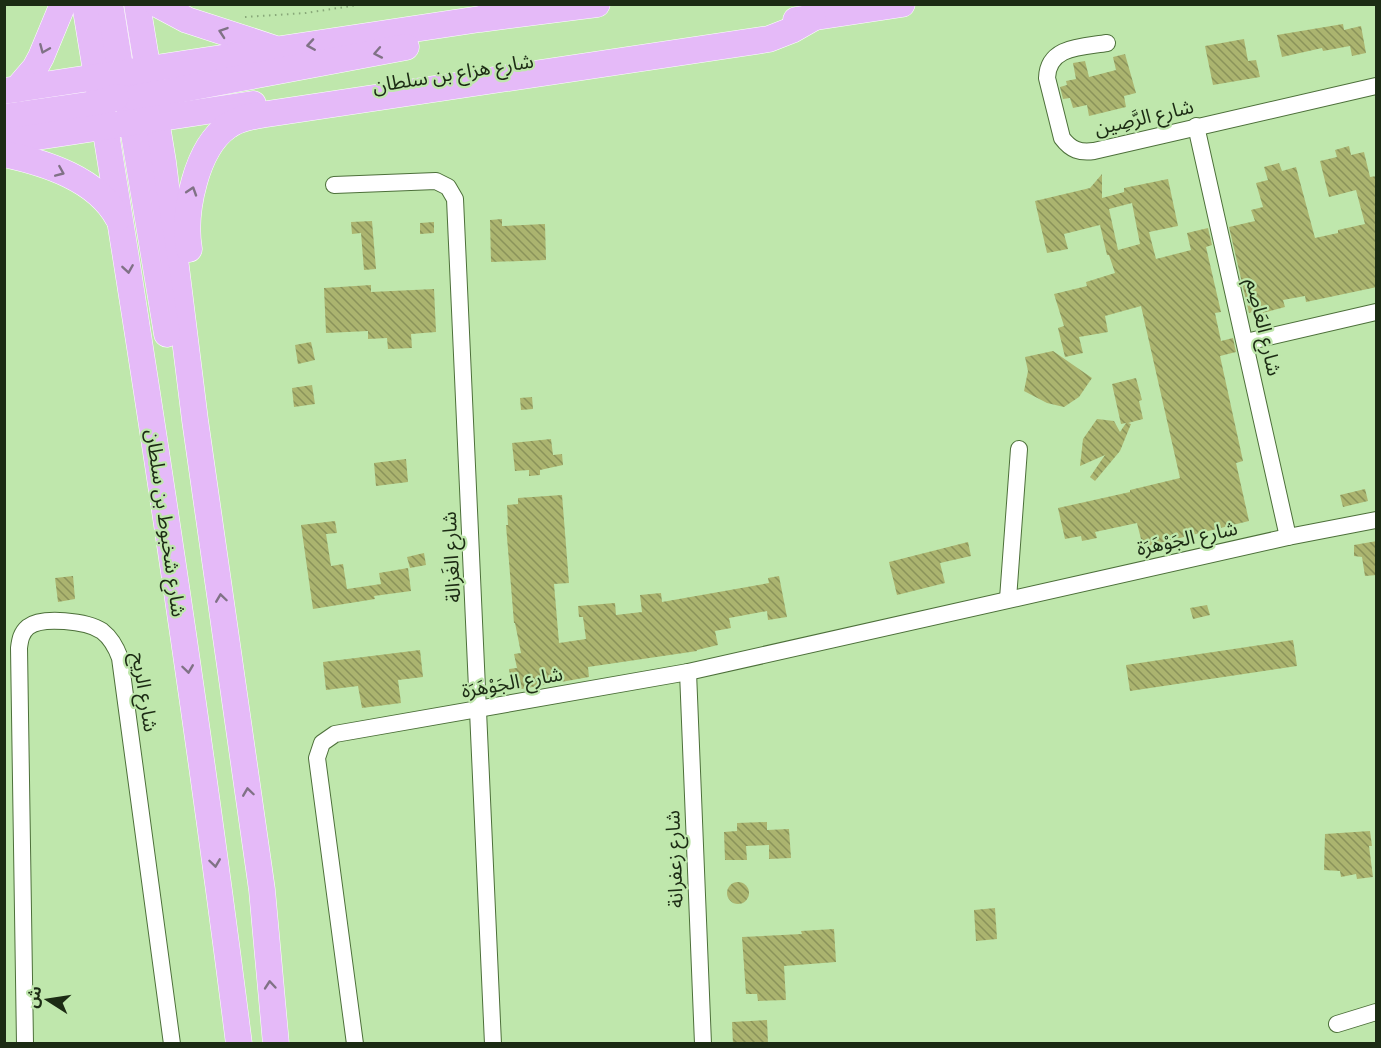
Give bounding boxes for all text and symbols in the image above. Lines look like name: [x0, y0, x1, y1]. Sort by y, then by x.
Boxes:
one-way arrow: [218, 27, 229, 40]
one-way arrow: [306, 38, 316, 51]
one-way arrow: [40, 43, 52, 54]
one-way arrow: [373, 46, 383, 59]
street label: شارع هزاع بن سلطان: [371, 48, 536, 101]
street label: شارع الرَّصِين: [1092, 94, 1197, 143]
one-way arrow: [54, 165, 65, 177]
one-way arrow: [185, 186, 197, 197]
one-way arrow: [121, 264, 134, 274]
street label: شارع العَاصِم: [1238, 276, 1287, 379]
street label: شارع شخبوط بن سلطان: [138, 428, 191, 619]
street label: شارع الغَزالة: [437, 511, 468, 603]
street label: شارع الجَوْهَرَة: [1134, 516, 1240, 563]
one-way arrow: [216, 594, 228, 603]
street label: شارع الريح: [124, 651, 163, 734]
street label: شارع الجَوْهَرَة: [459, 661, 565, 706]
one-way arrow: [181, 665, 193, 674]
one-way arrow: [243, 787, 255, 796]
street label: شارع زعفرانة: [660, 810, 691, 908]
one-way arrow: [209, 858, 221, 867]
north arrow: [18, 970, 78, 1030]
one-way arrow: [264, 981, 277, 990]
text: ش: [22, 984, 45, 1010]

